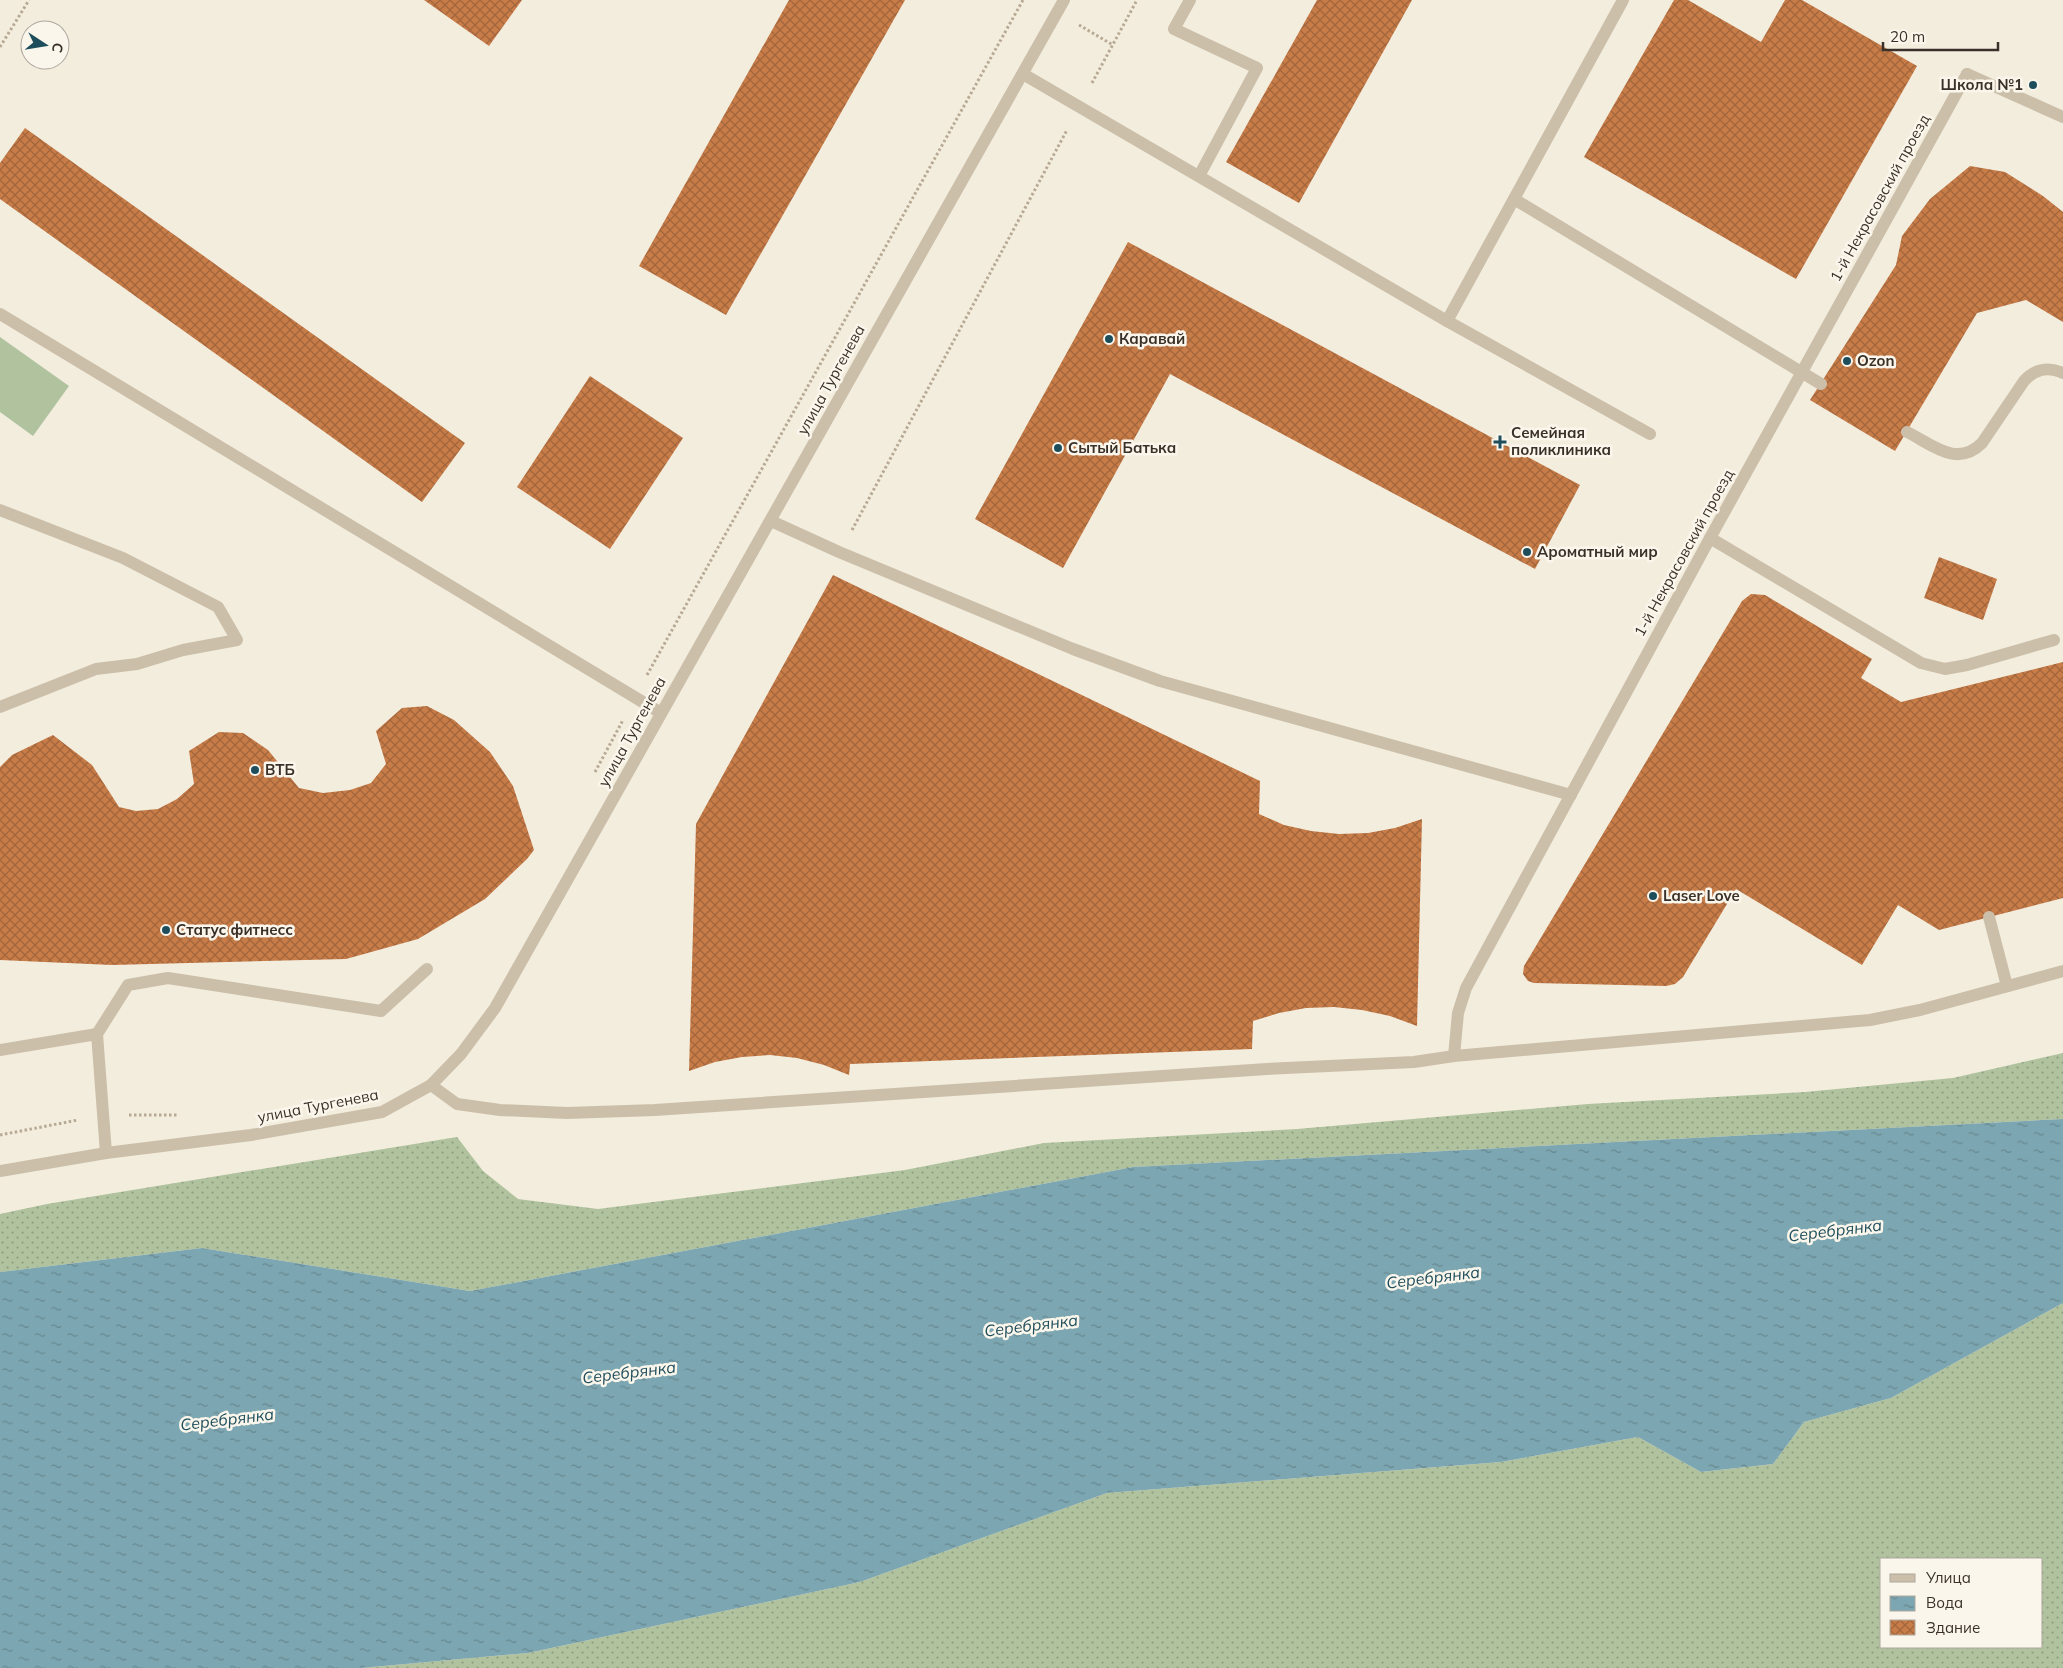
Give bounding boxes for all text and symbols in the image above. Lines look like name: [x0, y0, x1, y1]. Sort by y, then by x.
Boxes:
north arrow: [20, 20, 70, 70]
scale bar: [1883, 20, 1998, 52]
text: 20 m: [1890, 27, 1925, 46]
text: С: [48, 41, 68, 54]
place label: Школа №1: [1941, 75, 2023, 94]
marker: Школа №1: [2027, 79, 2039, 91]
street label: 1-й Некрасовский проезд: [1826, 111, 1934, 285]
street label: улица Тургенева: [793, 322, 869, 438]
place label: Каравай: [1119, 329, 1185, 348]
marker: Каравай: [1103, 333, 1115, 345]
place label: Ozon: [1857, 351, 1894, 370]
marker: Ozon: [1841, 355, 1853, 367]
place label: Семейная поликлиника: [1511, 423, 1611, 459]
marker: Семейная поликлиника: [1493, 435, 1507, 449]
place label: Сытый Батька: [1068, 438, 1176, 457]
marker: Сытый Батька: [1052, 442, 1064, 454]
street label: 1-й Некрасовский проезд: [1630, 466, 1738, 640]
place label: Ароматный мир: [1537, 542, 1658, 561]
marker: Ароматный мир: [1521, 546, 1533, 558]
street label: улица Тургенева: [594, 674, 670, 790]
place label: ВТБ: [265, 760, 295, 779]
marker: ВТБ: [249, 764, 261, 776]
place label: Laser Love: [1663, 886, 1740, 905]
marker: Laser Love: [1647, 890, 1659, 902]
place label: Статус фитнесс: [176, 920, 293, 939]
marker: Статус фитнесс: [160, 924, 172, 936]
street label: улица Тургенева: [256, 1084, 380, 1127]
water label: Серебрянка: [1787, 1214, 1883, 1246]
water label: Серебрянка: [1385, 1261, 1481, 1293]
water label: Серебрянка: [983, 1309, 1079, 1341]
water label: Серебрянка: [581, 1356, 677, 1388]
water label: Серебрянка: [179, 1403, 275, 1435]
legend: [1880, 1558, 2043, 1648]
text: Улица: [1925, 1568, 1971, 1587]
text: Вода: [1926, 1593, 1963, 1612]
text: Здание: [1926, 1618, 1980, 1637]

